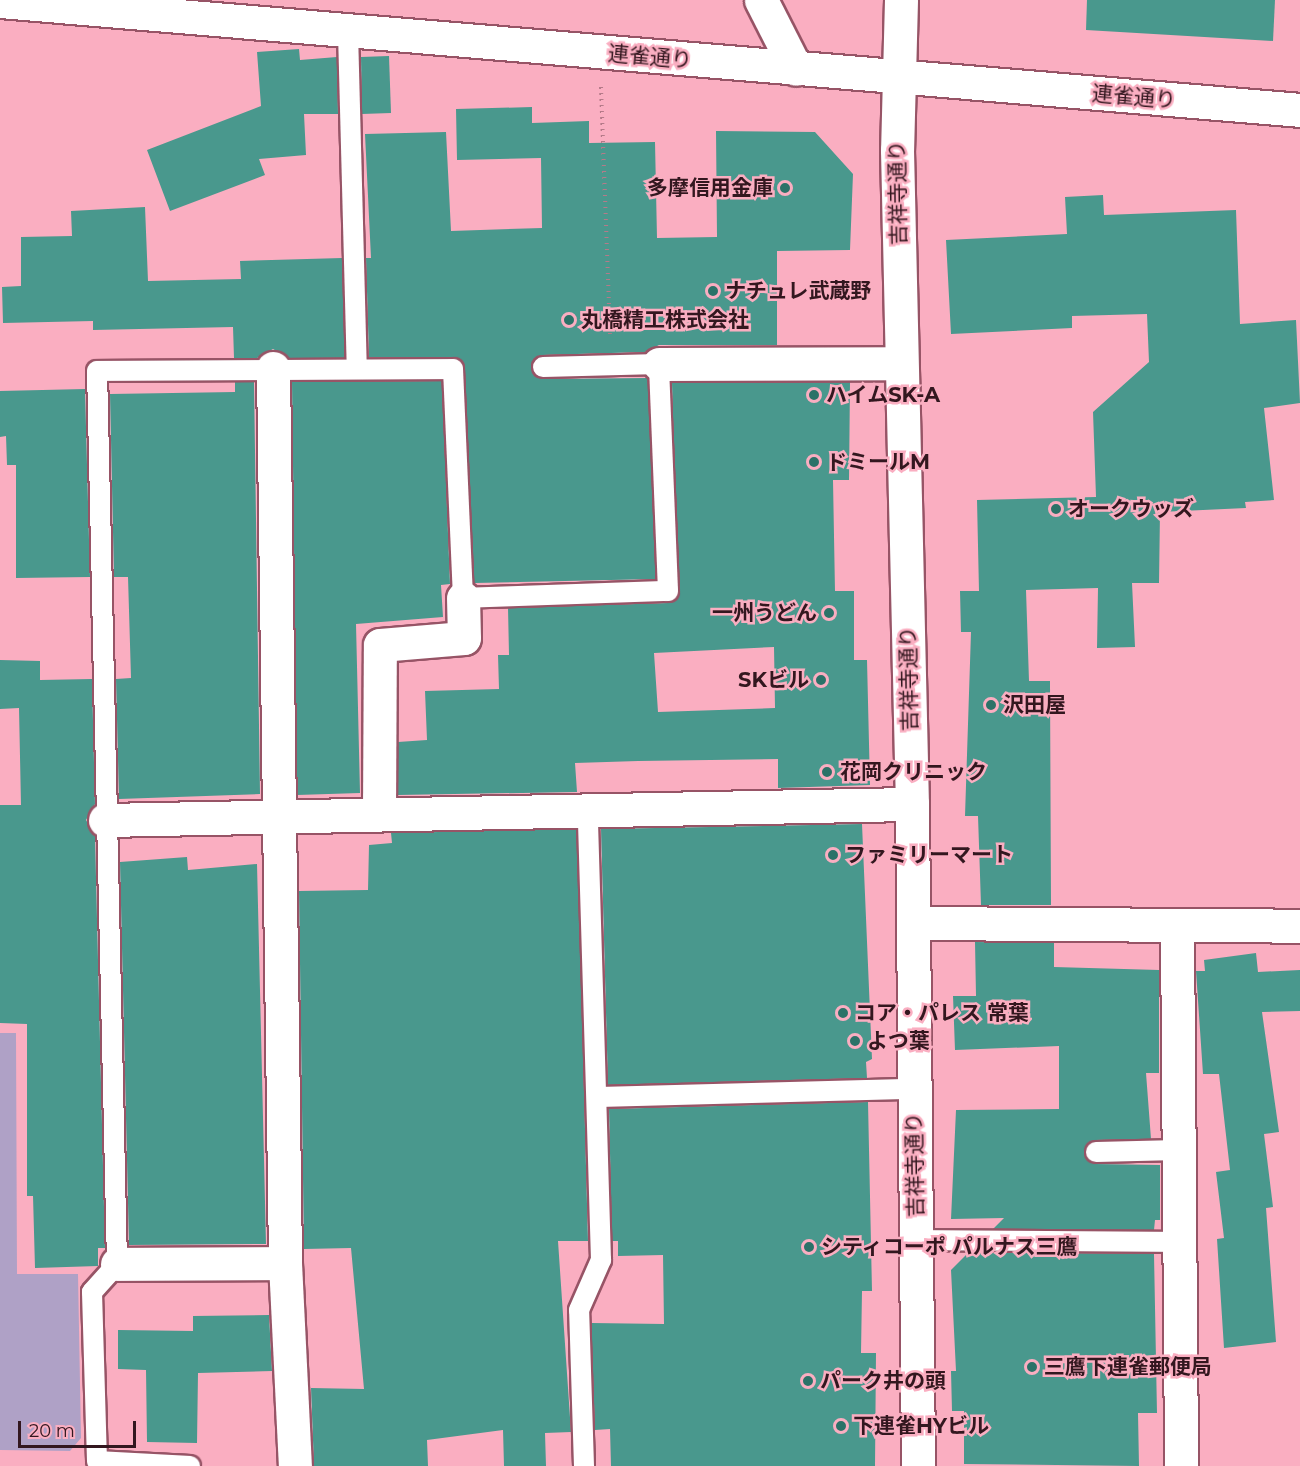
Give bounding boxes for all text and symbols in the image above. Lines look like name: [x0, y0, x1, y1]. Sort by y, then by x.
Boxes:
street label: 連雀通り: [607, 41, 693, 73]
street label: 連雀通り: [1091, 81, 1177, 113]
street label: 吉祥寺通り: [884, 140, 912, 246]
place label: 多摩信用金庫: [647, 175, 773, 201]
marker: 多摩信用金庫: [778, 181, 792, 195]
place label: ナチュレ武蔵野: [725, 278, 872, 304]
marker: ナチュレ武蔵野: [706, 284, 720, 298]
place label: 丸橋精工株式会社: [581, 307, 749, 333]
marker: 丸橋精工株式会社: [562, 313, 576, 327]
place label: ハイムSK-A: [826, 382, 941, 408]
marker: ハイムSK-A: [807, 388, 821, 402]
place label: ドミールM: [826, 449, 930, 475]
marker: ドミールM: [807, 455, 821, 469]
place label: オークウッズ: [1068, 496, 1194, 522]
marker: オークウッズ: [1049, 502, 1063, 516]
place label: 一州うどん: [712, 600, 817, 626]
marker: 一州うどん: [822, 606, 836, 620]
street label: 吉祥寺通り: [895, 626, 923, 732]
place label: SKビル: [738, 667, 809, 693]
marker: SKビル: [814, 673, 828, 687]
place label: 沢田屋: [1003, 692, 1066, 718]
marker: 沢田屋: [984, 698, 998, 712]
place label: 花岡クリニック: [840, 759, 987, 785]
marker: 花岡クリニック: [818, 763, 836, 781]
place label: ファミリーマート: [845, 842, 1013, 868]
marker: ファミリーマート: [826, 848, 840, 862]
place label: コア・パレス 常葉: [855, 1000, 1029, 1026]
marker: コア・パレス 常葉: [836, 1006, 850, 1020]
place label: よつ葉: [867, 1028, 930, 1054]
marker: よつ葉: [848, 1034, 862, 1048]
street label: 吉祥寺通り: [901, 1112, 929, 1218]
place label: シティコーポ パルナス三鷹: [821, 1234, 1079, 1260]
marker: シティコーポ パルナス三鷹: [802, 1240, 816, 1254]
place label: 三鷹下連雀郵便局: [1044, 1354, 1212, 1380]
marker: 三鷹下連雀郵便局: [1025, 1360, 1039, 1374]
place label: パーク井の頭: [820, 1368, 946, 1394]
marker: パーク井の頭: [801, 1374, 815, 1388]
scale bar: [21, 1409, 140, 1447]
place label: 下連雀HYビル: [853, 1413, 989, 1439]
marker: 下連雀HYビル: [834, 1419, 848, 1433]
text: 20 m: [29, 1420, 75, 1442]

